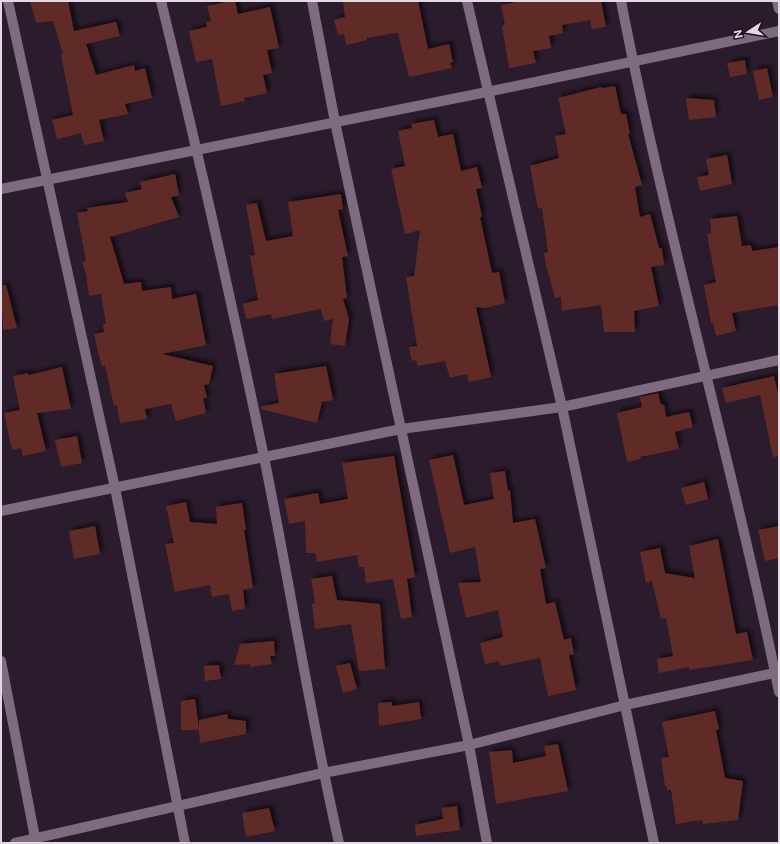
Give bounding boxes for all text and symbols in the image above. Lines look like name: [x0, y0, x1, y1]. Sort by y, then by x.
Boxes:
north arrow: [728, 12, 768, 52]
text: N: [731, 29, 745, 40]

